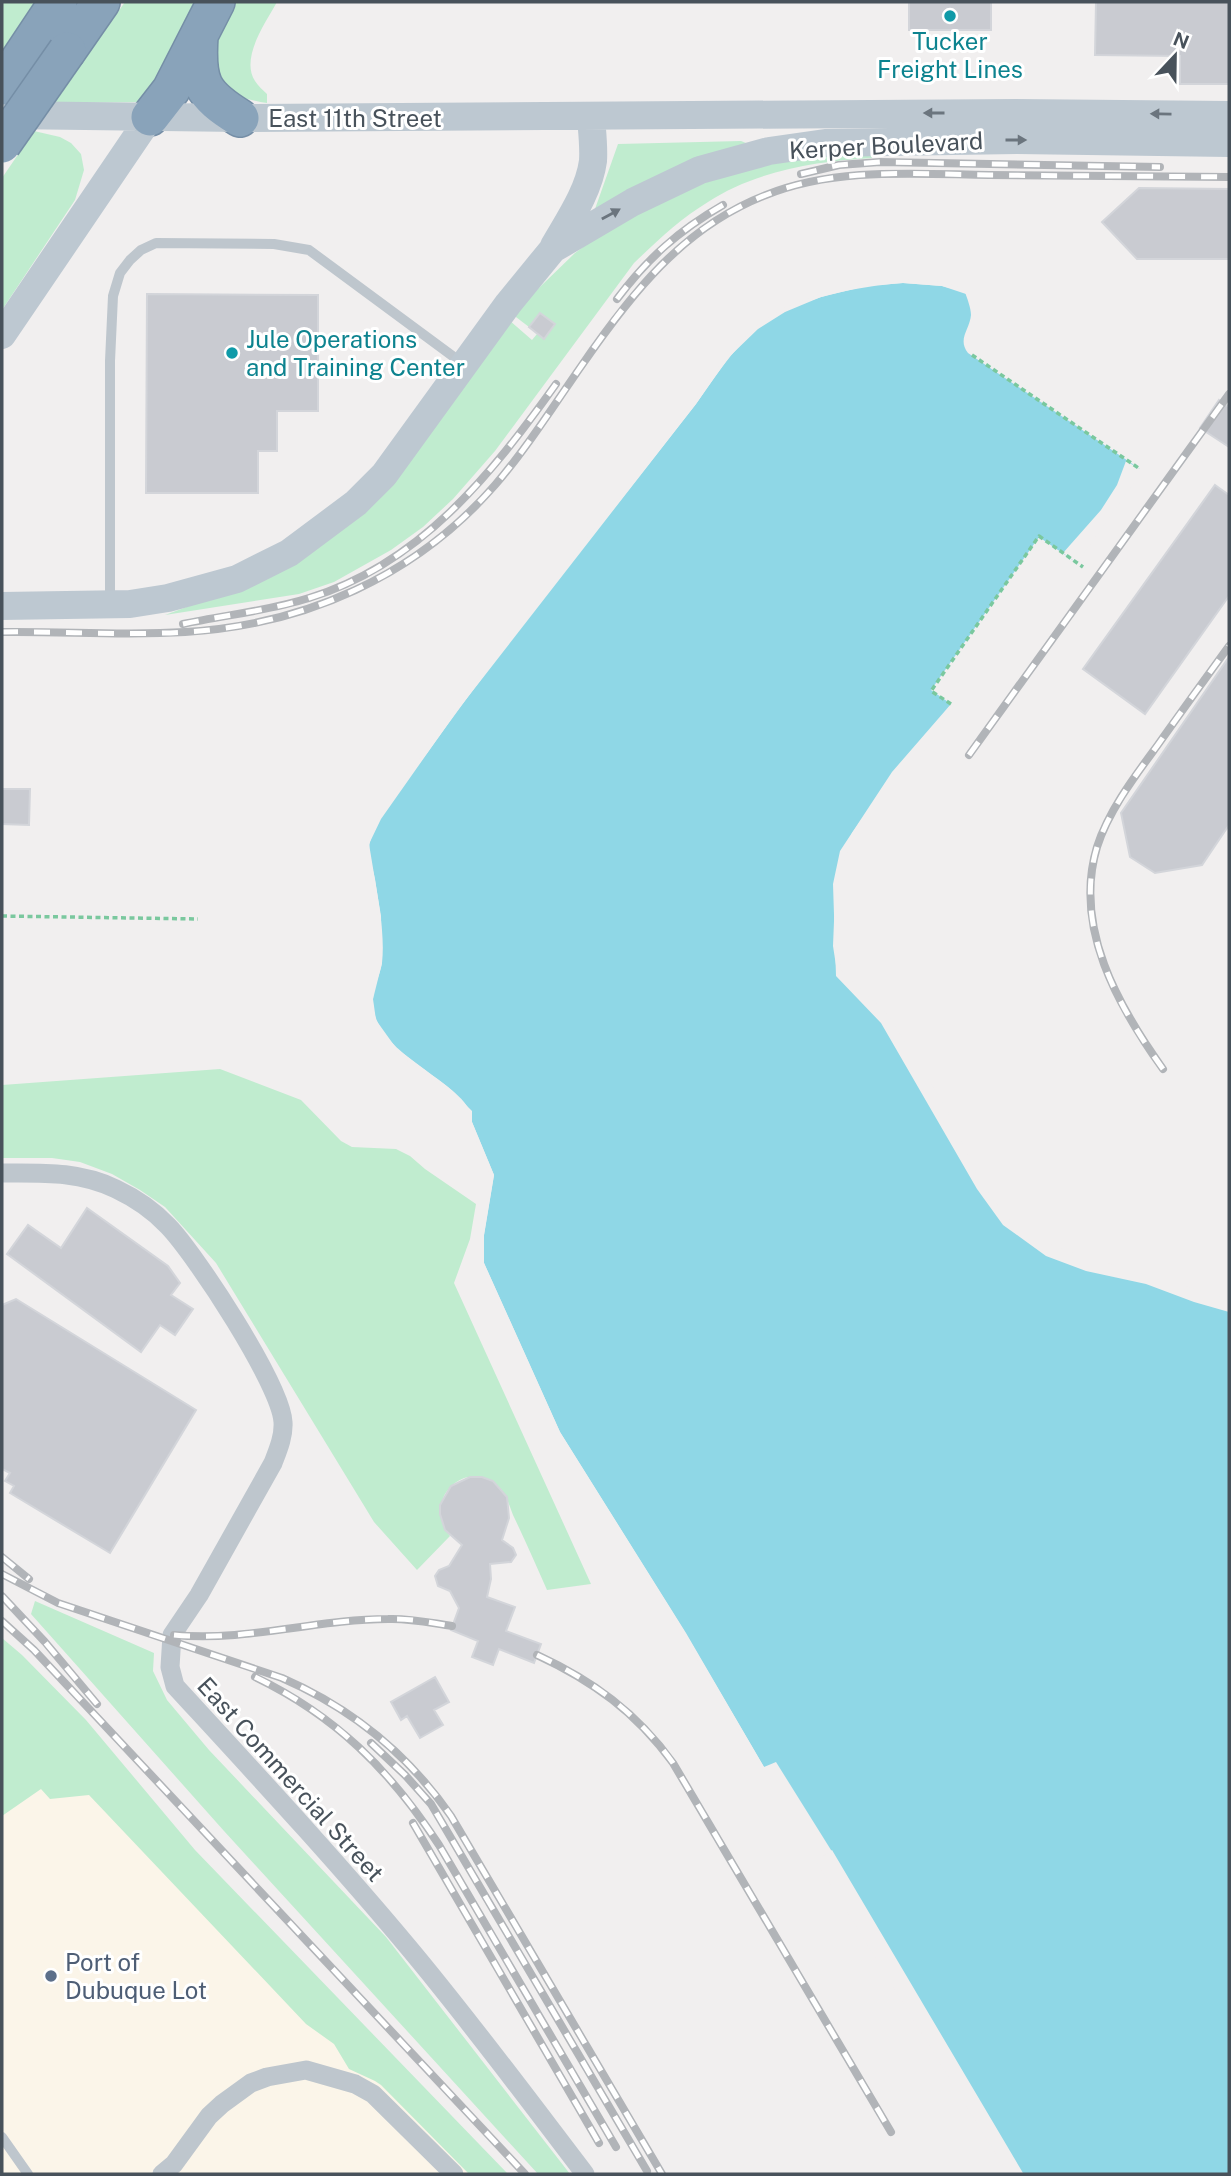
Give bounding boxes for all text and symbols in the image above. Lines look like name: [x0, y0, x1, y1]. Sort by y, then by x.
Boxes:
marker: Tucker Freight Lines: [942, 8, 958, 24]
north arrow: [1140, 21, 1210, 91]
place label: Tucker Freight Lines: [877, 27, 1023, 83]
text: N: [1170, 27, 1192, 53]
street label: East 11th Street: [268, 104, 442, 132]
one-way arrow: [922, 107, 944, 119]
one-way arrow: [1150, 108, 1172, 120]
street label: Kerper Boulevard: [788, 126, 984, 164]
one-way arrow: [1005, 134, 1027, 146]
one-way arrow: [602, 208, 621, 220]
place label: Jule Operations and Training Center: [246, 325, 465, 381]
marker: Jule Operations and Training Center: [224, 345, 240, 361]
street label: East Commercial Street: [192, 1671, 390, 1887]
place label: Port of Dubuque Lot: [65, 1948, 207, 2004]
marker: Port of Dubuque Lot: [43, 1968, 59, 1984]

